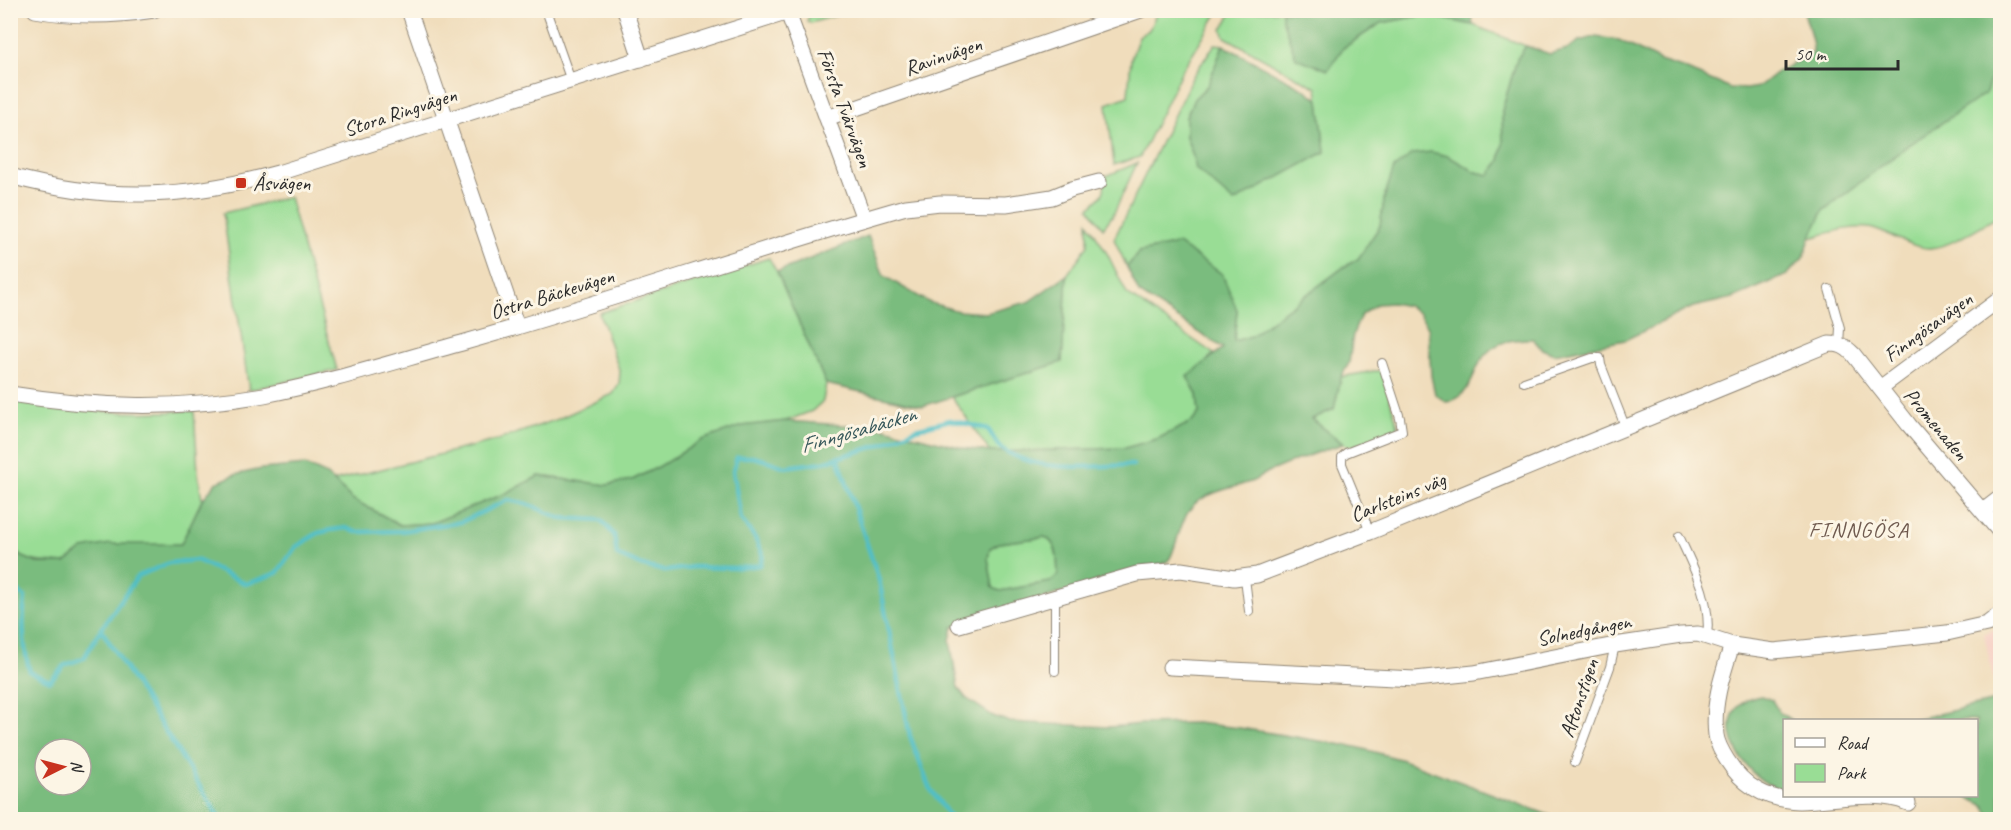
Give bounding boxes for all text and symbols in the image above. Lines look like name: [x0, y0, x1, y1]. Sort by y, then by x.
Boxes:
street label: Ravinvägen: [901, 31, 986, 81]
scale bar: [1786, 33, 1898, 71]
text: 50 m: [1795, 43, 1828, 65]
street label: Första Tvärvägen: [811, 45, 879, 171]
street label: Stora Ringvägen: [340, 81, 460, 142]
place label: Åsvägen: [253, 170, 311, 196]
marker: Åsvägen: [234, 176, 248, 190]
street label: Östra Bäckevägen: [487, 263, 618, 325]
street label: Finngösavägen: [1878, 286, 1978, 368]
street label: Promenaden: [1898, 382, 1974, 466]
water label: Finngösabäcken: [797, 400, 921, 460]
street label: Carlsteins väg: [1347, 466, 1451, 528]
district label: FINNGÖSA: [1808, 516, 1910, 544]
street label: Solnedgången: [1535, 608, 1635, 652]
street label: Aftonstigen: [1553, 655, 1605, 741]
legend: [1783, 719, 1978, 797]
text: Road: [1837, 732, 1870, 754]
north arrow: [33, 737, 93, 797]
text: N: [66, 760, 88, 775]
text: Park: [1837, 762, 1867, 784]

